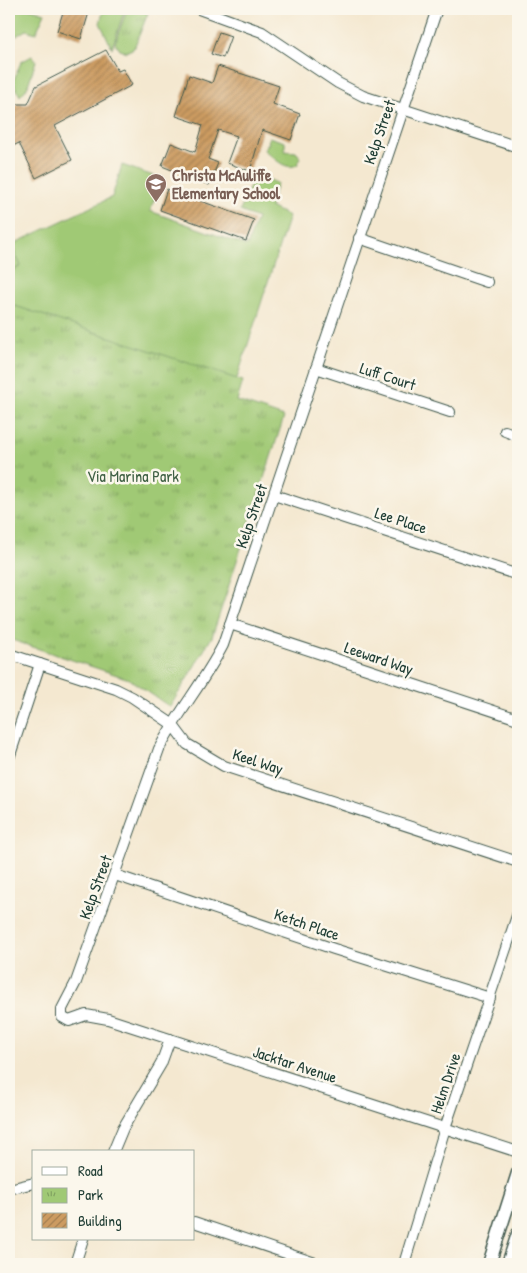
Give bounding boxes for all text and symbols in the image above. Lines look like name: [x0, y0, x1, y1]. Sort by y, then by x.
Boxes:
street label: Kelp Street: [358, 96, 400, 167]
place label: Christa McAuliffe Elementary School: [172, 164, 281, 205]
school or university icon: Christa McAuliffe Elementary School: [144, 172, 168, 203]
street label: Luff Court: [357, 357, 419, 396]
park label: Via Marina Park: [87, 465, 179, 487]
street label: Kelp Street: [230, 480, 272, 551]
street label: Lee Place: [372, 501, 430, 539]
street label: Leeward Way: [342, 636, 417, 680]
street label: Keel Way: [230, 743, 286, 780]
street label: Kelp Street: [73, 851, 117, 922]
street label: Ketch Place: [271, 903, 343, 946]
street label: Jacktar Avenue: [250, 1040, 340, 1088]
street label: Helm Drive: [424, 1049, 466, 1116]
legend: [32, 1150, 195, 1240]
text: Road: [78, 1160, 103, 1181]
text: Park: [78, 1184, 103, 1205]
text: Building: [78, 1210, 122, 1231]

